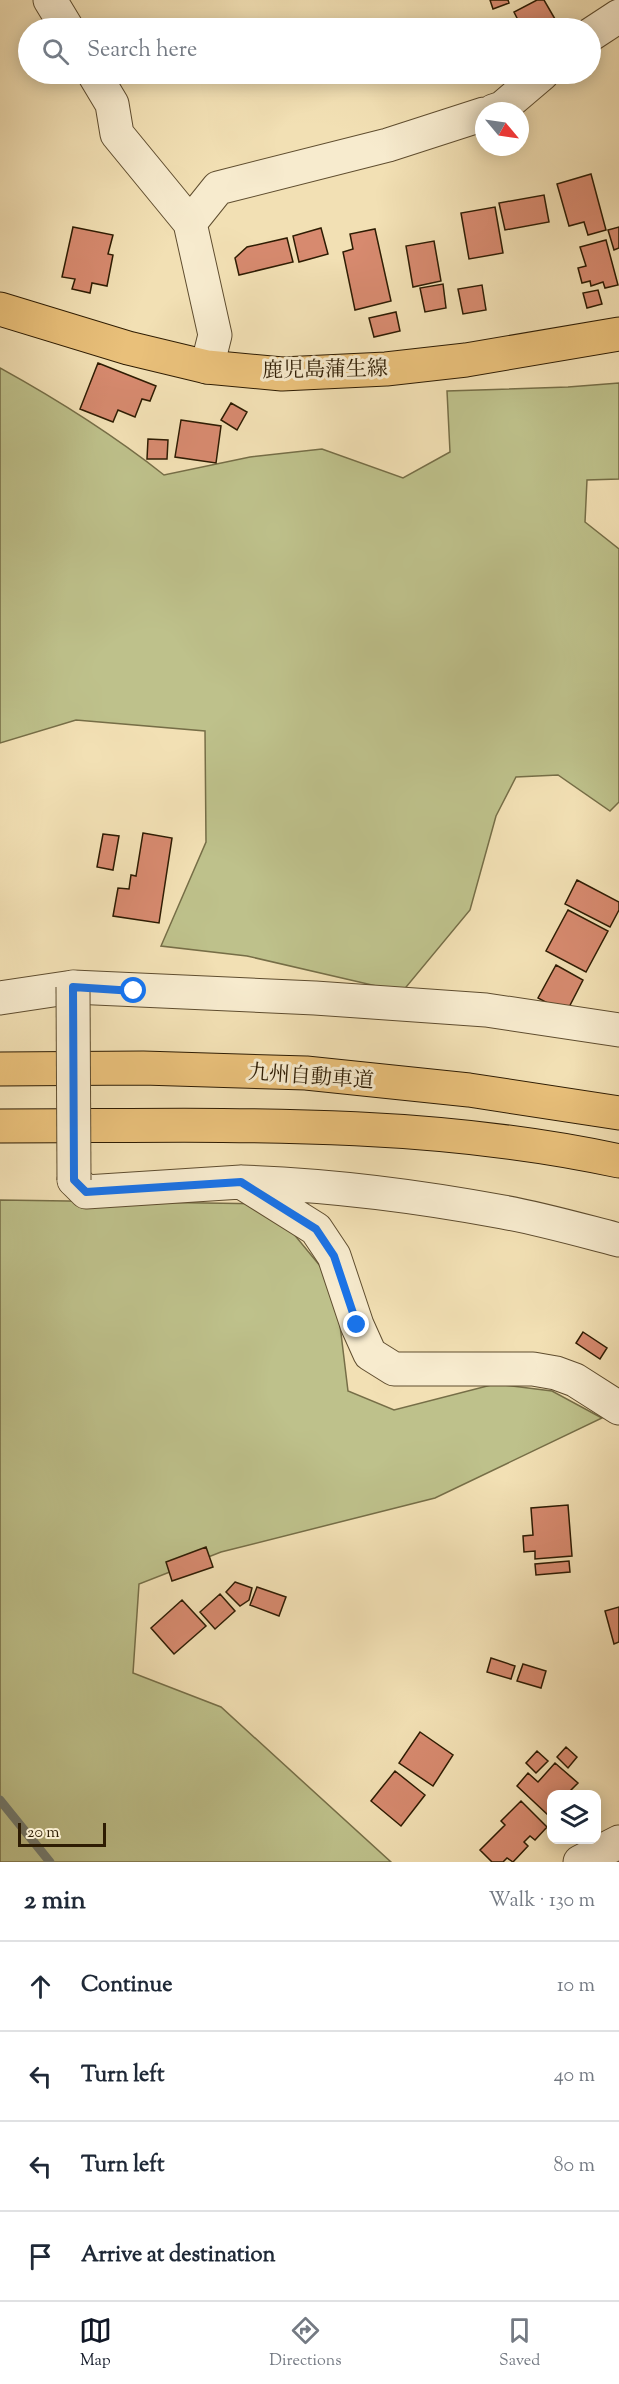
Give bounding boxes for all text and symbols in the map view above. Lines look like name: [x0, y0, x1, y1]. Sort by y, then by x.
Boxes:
search box: [18, 18, 601, 84]
icon: search: [39, 35, 72, 68]
text: Search here: [87, 35, 197, 67]
north arrow: [475, 102, 529, 156]
street label: 鹿児島蒲生線: [262, 355, 388, 387]
route start: [120, 977, 146, 1003]
street label: 九州自動車道: [247, 1059, 375, 1097]
route end: [343, 1311, 369, 1337]
map controls: [547, 1790, 601, 1844]
button: layers: [547, 1790, 601, 1844]
scale bar: [18, 1820, 106, 1848]
text: 20 m: [27, 1822, 60, 1845]
text: 2 min: [24, 1883, 86, 1920]
text: Walk · 130 m: [488, 1887, 595, 1916]
icon: ahead: [24, 1970, 57, 2003]
text: Continue: [81, 1970, 172, 2002]
text: 10 m: [557, 1972, 595, 2001]
icon: left: [24, 2060, 57, 2093]
text: Turn left: [81, 2060, 164, 2092]
text: 40 m: [554, 2062, 595, 2091]
icon: left: [24, 2150, 57, 2183]
text: Turn left: [81, 2150, 164, 2182]
text: 80 m: [554, 2152, 595, 2181]
icon: arrive: [24, 2240, 57, 2273]
text: Arrive at destination: [81, 2240, 276, 2272]
tab: Map: [79, 2314, 112, 2373]
tab: Directions: [269, 2314, 342, 2373]
tab: Saved: [499, 2314, 540, 2373]

